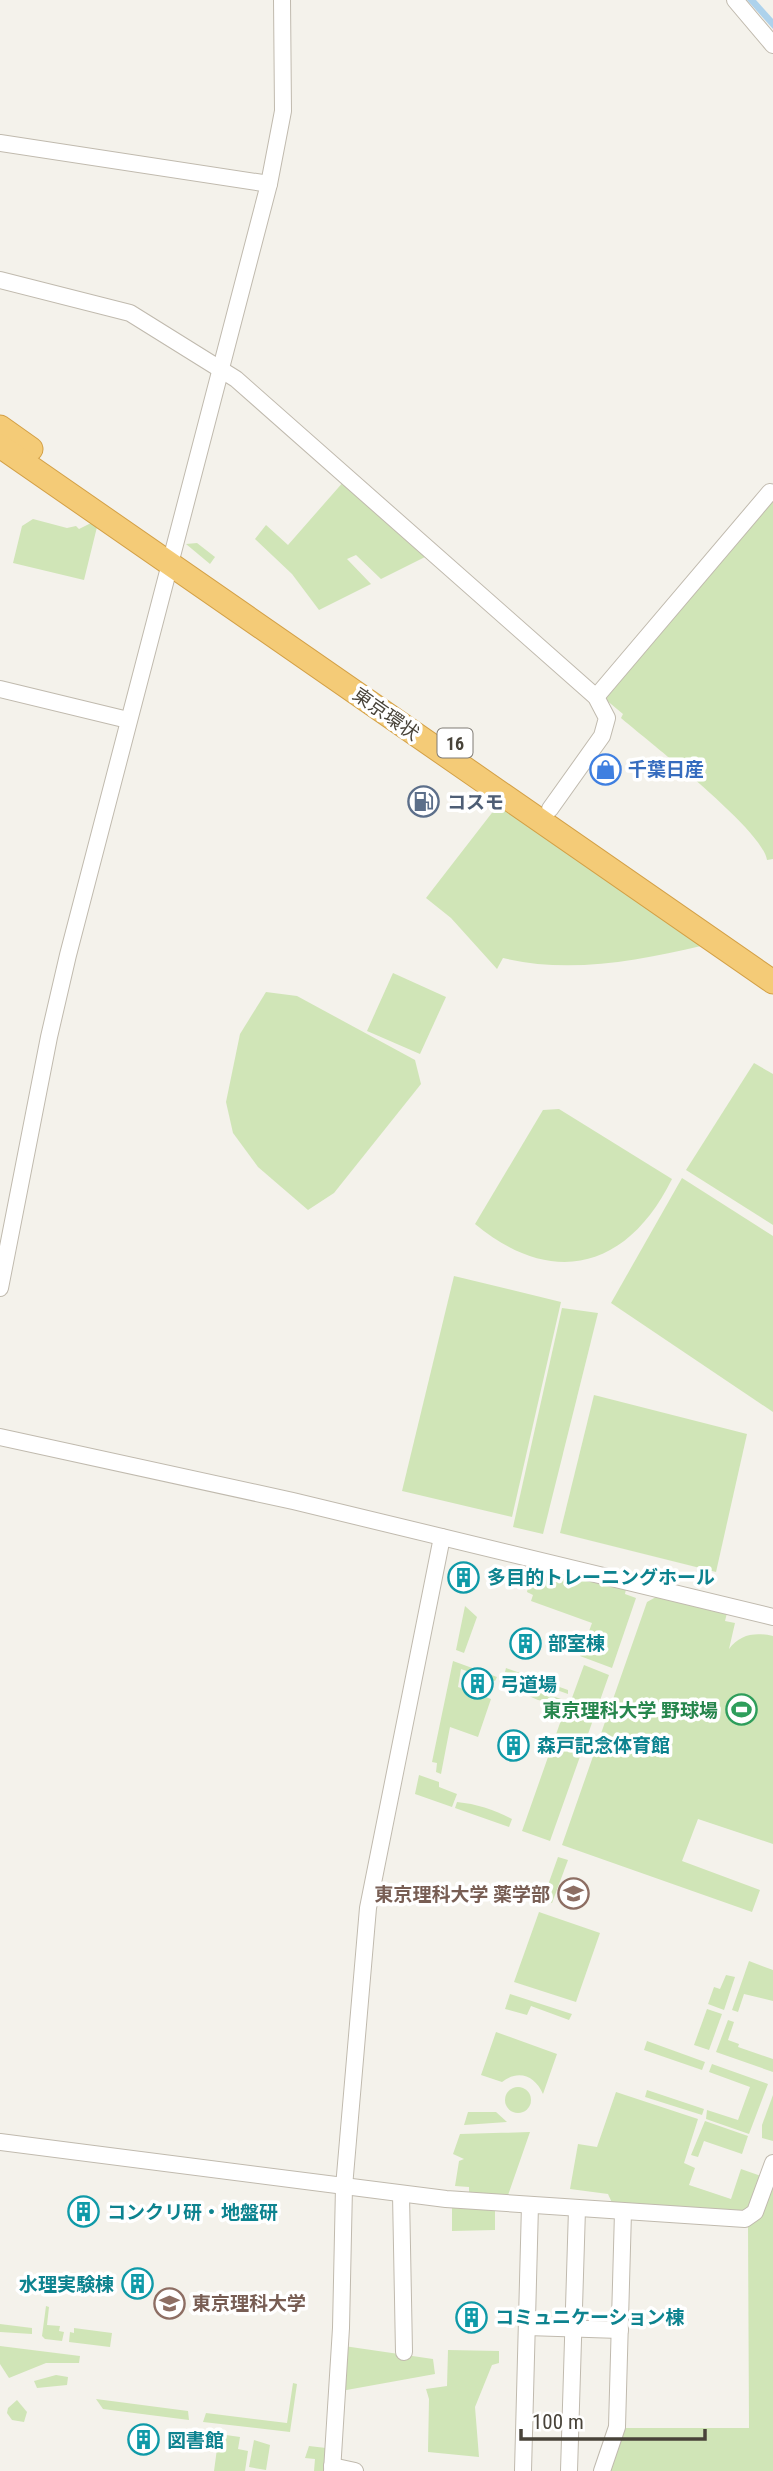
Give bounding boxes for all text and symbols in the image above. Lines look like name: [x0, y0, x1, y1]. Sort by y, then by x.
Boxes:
street label: 東京環状: [348, 683, 424, 745]
road number: 16: [438, 728, 472, 758]
shop icon: 千葉日産: [588, 752, 622, 786]
place label: 千葉日産: [628, 758, 704, 781]
fuel station icon: コスモ: [407, 785, 441, 819]
place label: コスモ: [447, 791, 504, 814]
building icon: 多目的トレーニングホール: [447, 1560, 481, 1594]
place label: 多目的トレーニングホール: [487, 1566, 715, 1589]
building icon: 部室棟: [508, 1626, 542, 1660]
place label: 部室棟: [548, 1632, 605, 1655]
building icon: 弓道場: [460, 1667, 494, 1701]
place label: 弓道場: [500, 1673, 557, 1696]
sports icon: 東京理科大学 野球場: [724, 1693, 758, 1727]
place label: 東京理科大学 野球場: [543, 1699, 718, 1722]
building icon: 森戸記念体育館: [497, 1728, 531, 1762]
place label: 森戸記念体育館: [537, 1734, 670, 1757]
school or university icon: 東京理科大学 薬学部: [556, 1877, 590, 1911]
place label: 東京理科大学 薬学部: [375, 1883, 550, 1906]
building icon: コンクリ研・地盤研: [67, 2195, 101, 2229]
place label: コンクリ研・地盤研: [107, 2201, 278, 2224]
building icon: 水理実験棟: [120, 2267, 154, 2301]
place label: 水理実験棟: [19, 2273, 114, 2296]
school or university icon: 東京理科大学: [152, 2286, 186, 2320]
place label: 東京理科大学: [192, 2292, 306, 2315]
building icon: コミュニケーション棟: [455, 2300, 489, 2334]
place label: コミュニケーション棟: [495, 2306, 685, 2329]
scale bar: [521, 2398, 705, 2442]
text: 100 m: [532, 2410, 584, 2434]
building icon: 図書館: [127, 2423, 161, 2457]
place label: 図書館: [167, 2429, 224, 2452]

